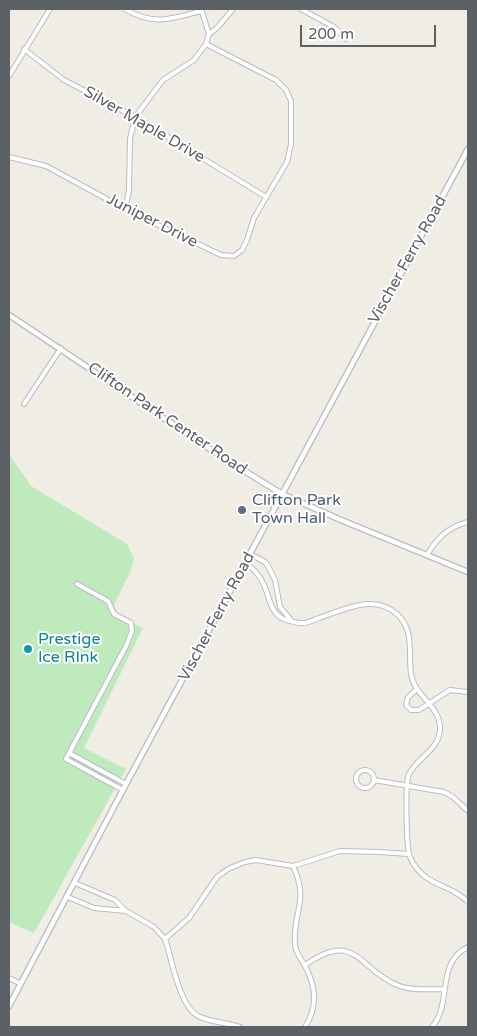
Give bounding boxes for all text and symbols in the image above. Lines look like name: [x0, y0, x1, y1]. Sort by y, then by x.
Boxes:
scale bar: [302, 15, 438, 47]
text: 200 m: [308, 25, 354, 43]
street label: Silver Maple Drive: [80, 83, 208, 167]
street label: Juniper Drive: [103, 190, 201, 252]
street label: Vischer Ferry Road: [365, 193, 451, 327]
street label: Clifton Park Center Road: [84, 358, 250, 480]
place label: Clifton Park Town Hall: [252, 491, 341, 529]
marker: Clifton Park Town Hall: [236, 504, 248, 516]
street label: Vischer Ferry Road: [175, 549, 259, 685]
place label: Prestige Ice RInk: [38, 630, 100, 668]
marker: Prestige Ice RInk: [22, 643, 34, 655]

